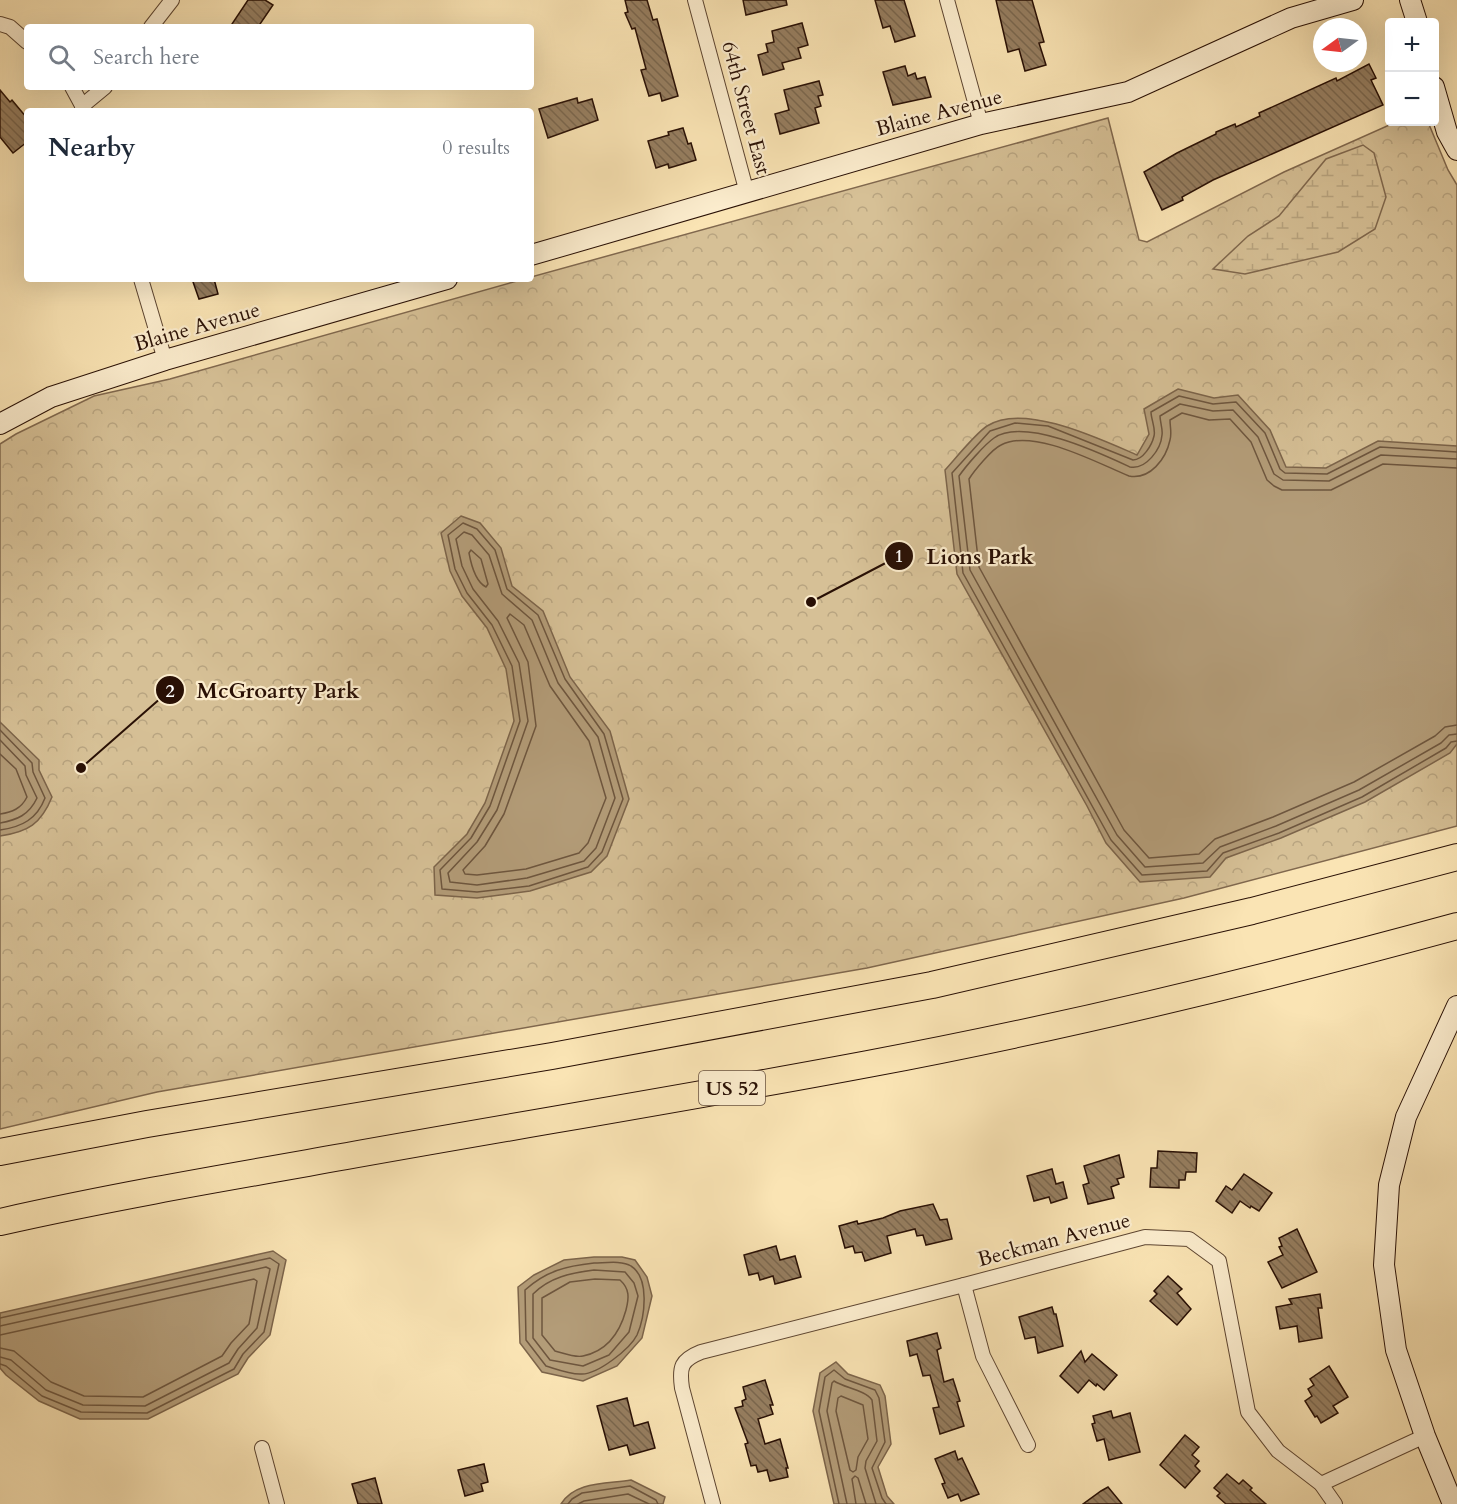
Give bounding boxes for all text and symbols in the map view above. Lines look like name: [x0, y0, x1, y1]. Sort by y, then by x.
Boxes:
north arrow: [1313, 18, 1367, 72]
map controls: [1385, 18, 1439, 126]
button: +: [1385, 18, 1439, 72]
search box: [24, 24, 534, 90]
street label: 64th Street East: [714, 38, 778, 178]
icon: search: [45, 41, 78, 74]
text: Search here: [93, 42, 200, 72]
button: −: [1385, 72, 1439, 126]
street label: Blaine Avenue: [873, 82, 1005, 144]
text: Nearby: [48, 130, 136, 165]
text: 0 results: [442, 134, 510, 161]
street label: Blaine Avenue: [131, 295, 263, 359]
callout: Lions Park: [884, 536, 1046, 576]
text: Lions Park: [926, 542, 1034, 572]
text: 1: [894, 544, 904, 569]
callout: McGroarty Park: [155, 670, 371, 710]
text: McGroarty Park: [197, 676, 360, 706]
text: 2: [165, 679, 175, 704]
road number: US 52: [699, 1071, 765, 1105]
street label: Beckman Avenue: [974, 1206, 1134, 1274]

